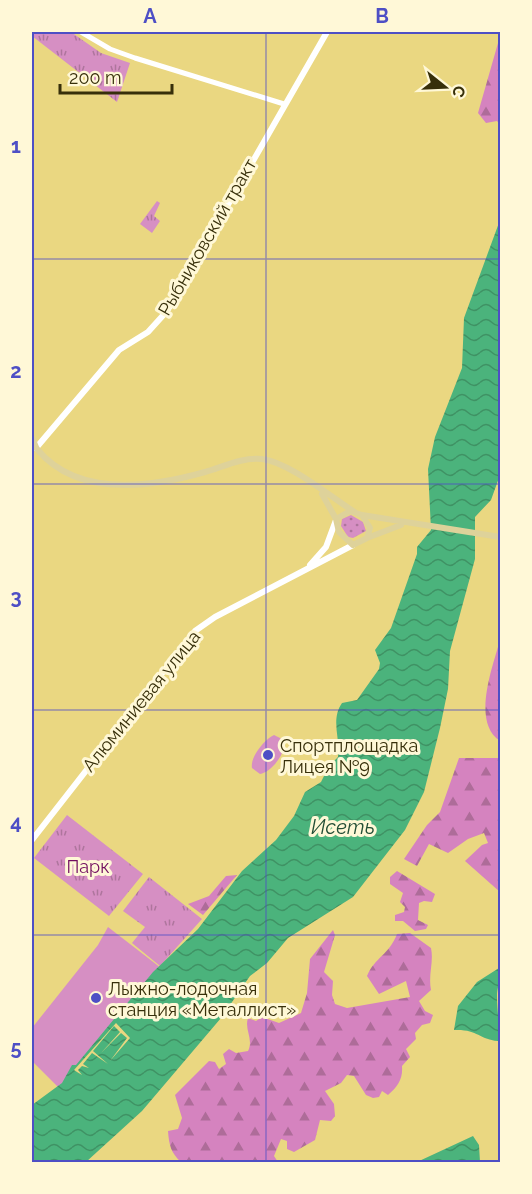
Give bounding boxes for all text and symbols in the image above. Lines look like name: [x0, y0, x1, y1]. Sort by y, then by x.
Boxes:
text: A: [143, 4, 157, 28]
text: B: [375, 4, 389, 28]
scale bar: [60, 57, 172, 95]
north arrow: [415, 57, 475, 117]
text: 200 m: [69, 67, 122, 88]
text: С: [448, 83, 470, 100]
text: 1: [11, 134, 21, 158]
street label: Рыбниковский тракт: [154, 155, 261, 319]
text: 2: [10, 359, 22, 383]
text: 3: [10, 585, 22, 609]
street label: Алюминиевая улица: [78, 626, 204, 776]
place label: Спортплощадка Лицея №9: [280, 735, 418, 777]
marker: Спортплощадка Лицея №9: [261, 748, 275, 762]
text: 4: [10, 810, 22, 834]
water label: Исеть: [311, 815, 375, 839]
park label: Парк: [66, 856, 110, 877]
place label: Лыжно-лодочная станция «Металлист»: [108, 978, 296, 1020]
marker: Лыжно-лодочная станция «Металлист»: [89, 991, 103, 1005]
text: 5: [10, 1036, 22, 1060]

